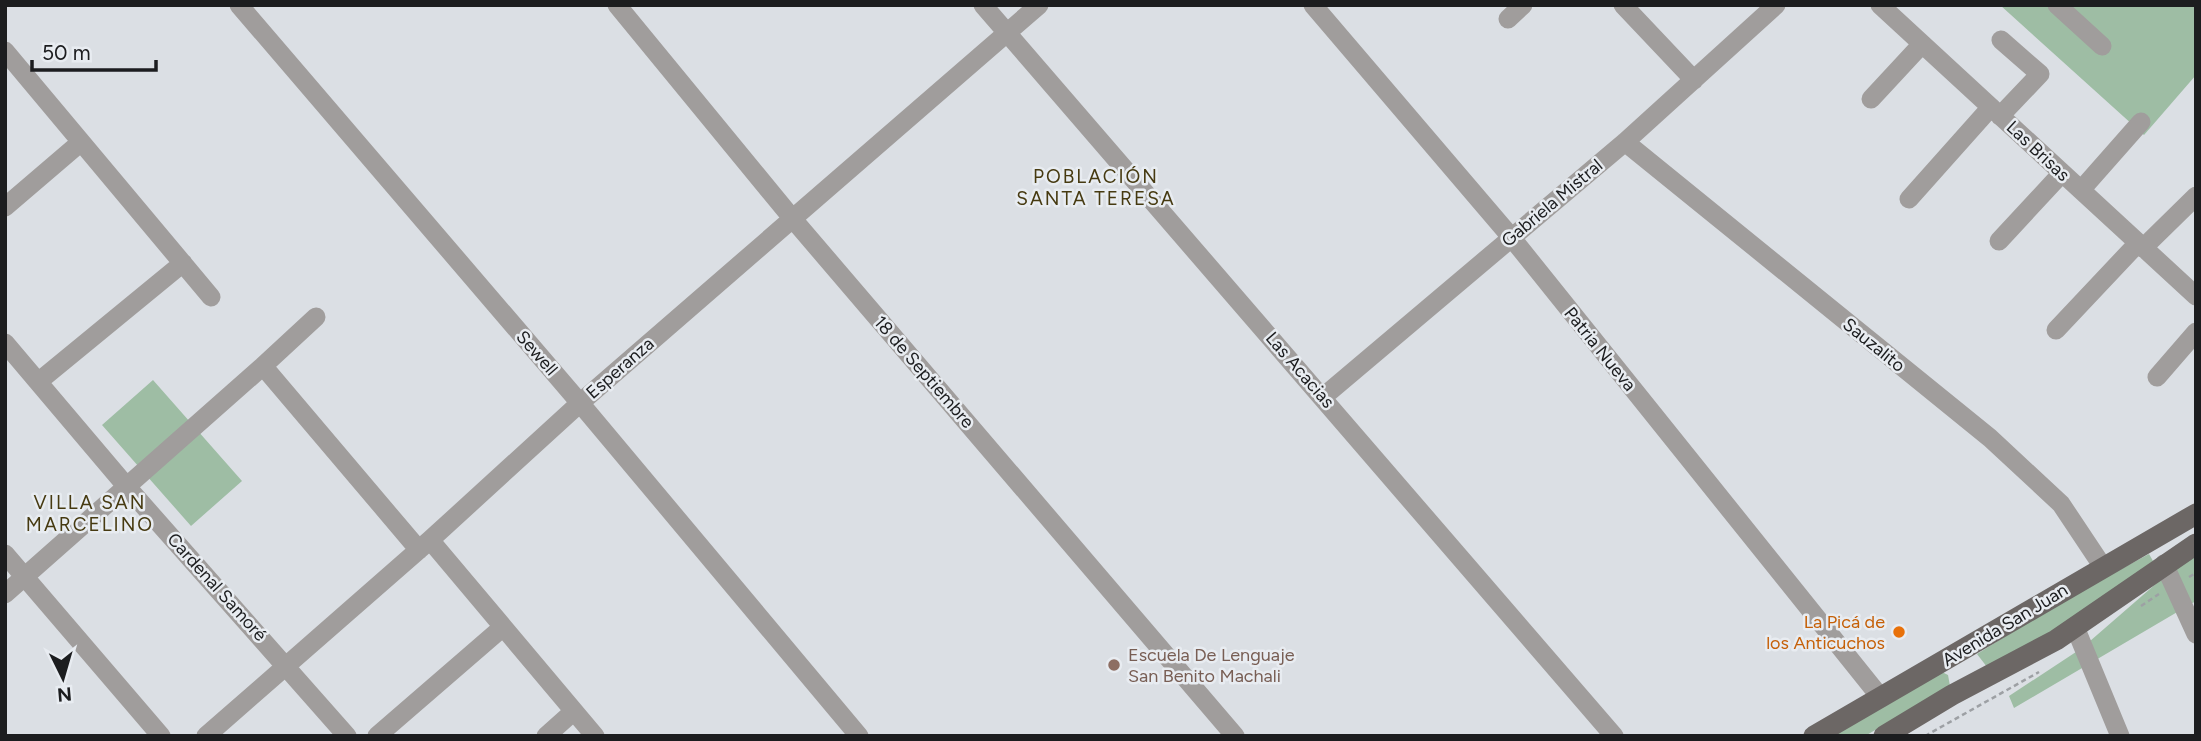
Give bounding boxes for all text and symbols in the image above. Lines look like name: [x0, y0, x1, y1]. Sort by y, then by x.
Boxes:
scale bar: [32, 28, 156, 72]
text: 50 m: [42, 40, 91, 65]
street label: Las Brisas: [2002, 116, 2074, 186]
street label: Gabriela Mistral: [1497, 154, 1607, 252]
district label: POBLACIÓN SANTA TERESA: [1016, 165, 1176, 210]
street label: Patria Nueva: [1559, 302, 1641, 396]
street label: 18 de Septiembre: [869, 311, 979, 433]
street label: Sauzalito: [1838, 313, 1910, 377]
street label: Sewell: [512, 326, 562, 380]
street label: Las Acacias: [1261, 327, 1339, 413]
street label: Esperanza: [582, 333, 658, 403]
district label: VILLA SAN MARCELINO: [26, 491, 154, 536]
street label: Cardenal Samoré: [163, 528, 272, 646]
street label: Avenida San Juan: [1938, 579, 2072, 671]
place label: La Picá de los Anticuchos: [1766, 611, 1885, 654]
marker: La Picá de los Anticuchos: [1891, 624, 1907, 640]
north arrow: [28, 643, 98, 713]
place label: Escuela De Lenguaje San Benito Machali: [1128, 644, 1295, 687]
marker: Escuela De Lenguaje San Benito Machali: [1106, 657, 1122, 673]
text: N: [56, 682, 73, 707]

